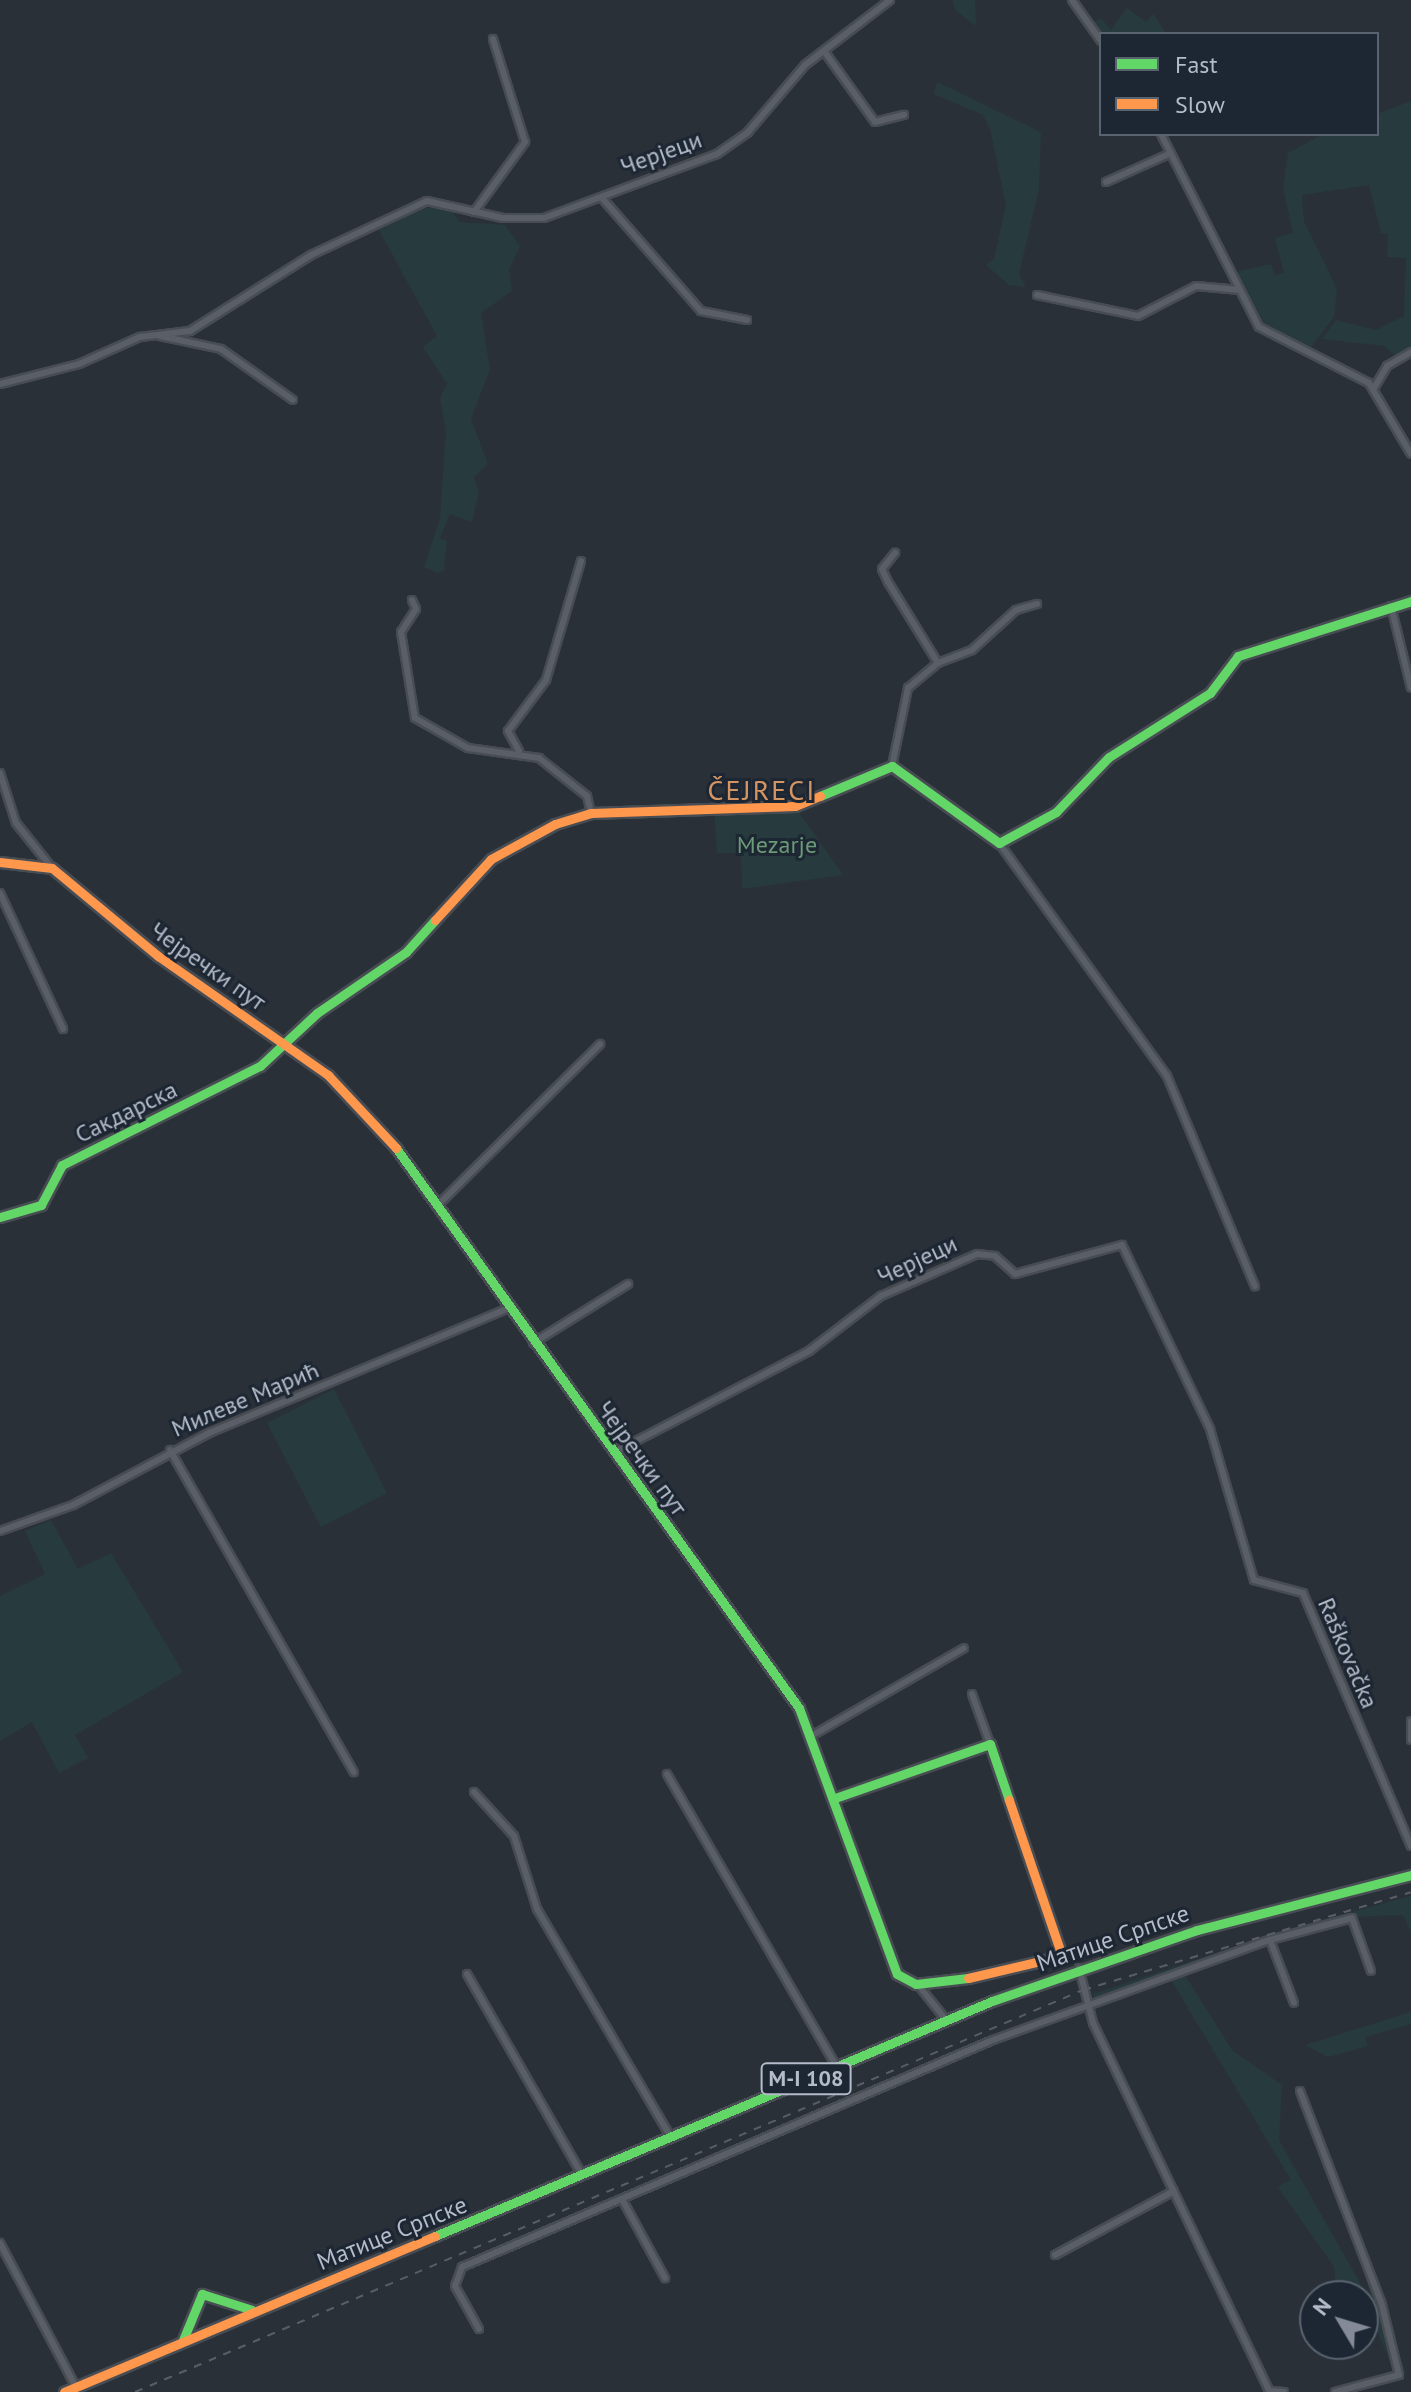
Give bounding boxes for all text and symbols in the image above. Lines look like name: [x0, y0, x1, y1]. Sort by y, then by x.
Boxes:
legend: [1099, 32, 1379, 136]
text: Fast: [1175, 49, 1218, 80]
text: Slow: [1175, 89, 1225, 120]
street label: Черјеци: [616, 125, 706, 181]
district label: ČEJRECI: [708, 773, 816, 807]
park label: Mezarje: [737, 831, 817, 859]
street label: Чејречки пут: [145, 916, 271, 1016]
street label: Сакдарска: [70, 1075, 182, 1149]
street label: Черјеци: [873, 1229, 961, 1291]
street label: Милеве Мaрић: [167, 1355, 323, 1443]
street label: Чејречки пут: [591, 1395, 693, 1521]
street label: Raškovačka: [1312, 1593, 1384, 1713]
street label: Матице Српске: [1033, 1898, 1193, 1978]
road number: M-I 108: [760, 2061, 852, 2097]
street label: Матице Српске: [313, 2190, 471, 2276]
north arrow: [1299, 2280, 1379, 2360]
text: N: [1306, 2292, 1337, 2321]

